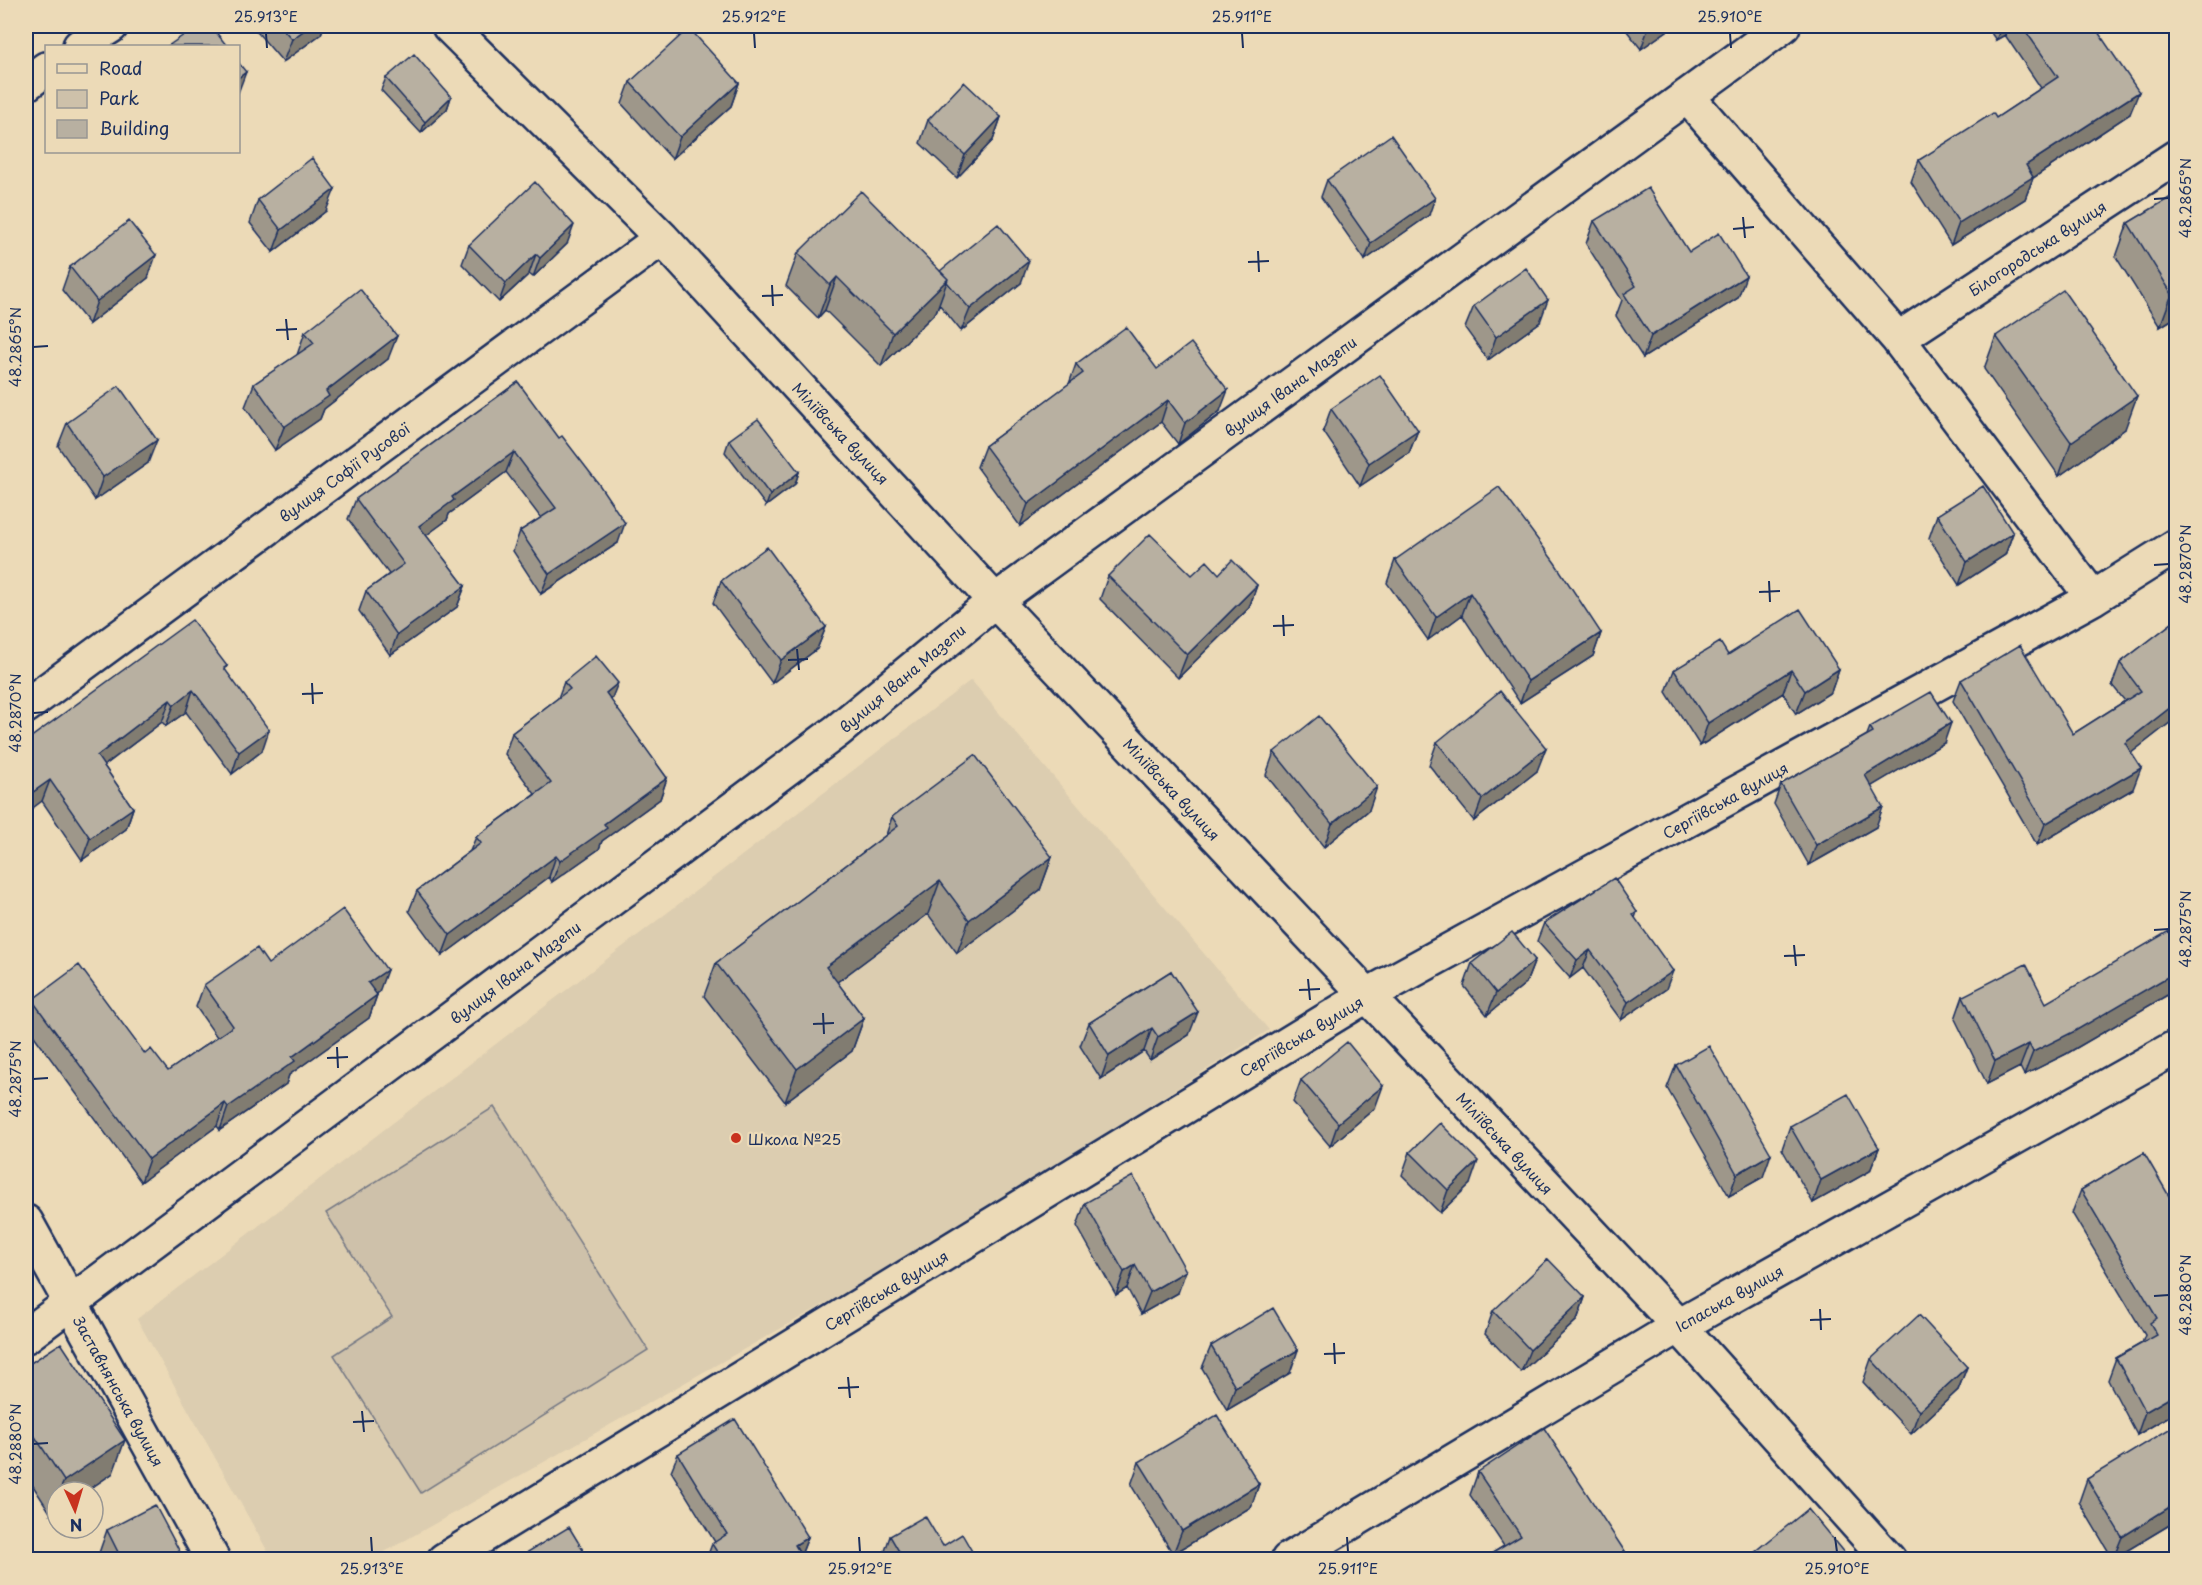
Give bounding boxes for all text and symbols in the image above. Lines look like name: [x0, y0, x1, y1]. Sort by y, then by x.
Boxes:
text: 25.913°E: [234, 4, 298, 27]
text: 25.912°E: [722, 4, 786, 27]
text: 25.911°E: [1212, 4, 1272, 27]
text: 25.910°E: [1697, 4, 1763, 27]
legend: [45, 45, 240, 153]
text: Road: [99, 54, 143, 81]
text: Park: [99, 84, 139, 111]
text: Building: [99, 114, 169, 141]
text: 48.2865°N: [2173, 158, 2196, 238]
street label: Білогородська вулиця: [1963, 195, 2111, 301]
text: 48.2865°N: [3, 307, 26, 387]
street label: вулиця Івана Мазепи: [1219, 330, 1361, 442]
street label: Міліївська вулиця: [787, 377, 895, 489]
street label: вулиця Софії Русової: [274, 416, 415, 527]
text: 48.2870°N: [2173, 524, 2196, 604]
street label: вулиця Івана Мазепи: [834, 618, 970, 738]
text: 48.2870°N: [3, 673, 26, 753]
street label: Міліївська вулиця: [1118, 733, 1226, 845]
street label: Сергіївська вулиця: [1658, 756, 1792, 844]
text: 48.2875°N: [2173, 890, 2196, 968]
street label: вулиця Івана Мазепи: [445, 915, 585, 1029]
street label: Сергіївська вулиця: [1235, 990, 1367, 1082]
text: 48.2875°N: [3, 1040, 26, 1118]
street label: Міліївська вулиця: [1451, 1087, 1559, 1199]
place label: Школа №25: [748, 1127, 841, 1150]
marker: Школа №25: [729, 1131, 743, 1145]
street label: Сергіївська вулиця: [820, 1244, 952, 1336]
text: 48.2880°N: [2173, 1254, 2196, 1336]
street label: Іспаська вулиця: [1671, 1259, 1787, 1337]
street label: Заставнянська вулиця: [68, 1311, 170, 1470]
text: 48.2880°N: [3, 1403, 26, 1485]
north arrow: [45, 1480, 105, 1540]
text: N: [69, 1514, 83, 1538]
text: 25.913°E: [340, 1556, 404, 1579]
text: 25.912°E: [828, 1556, 892, 1579]
text: 25.911°E: [1318, 1556, 1378, 1579]
text: 25.910°E: [1804, 1556, 1870, 1579]

